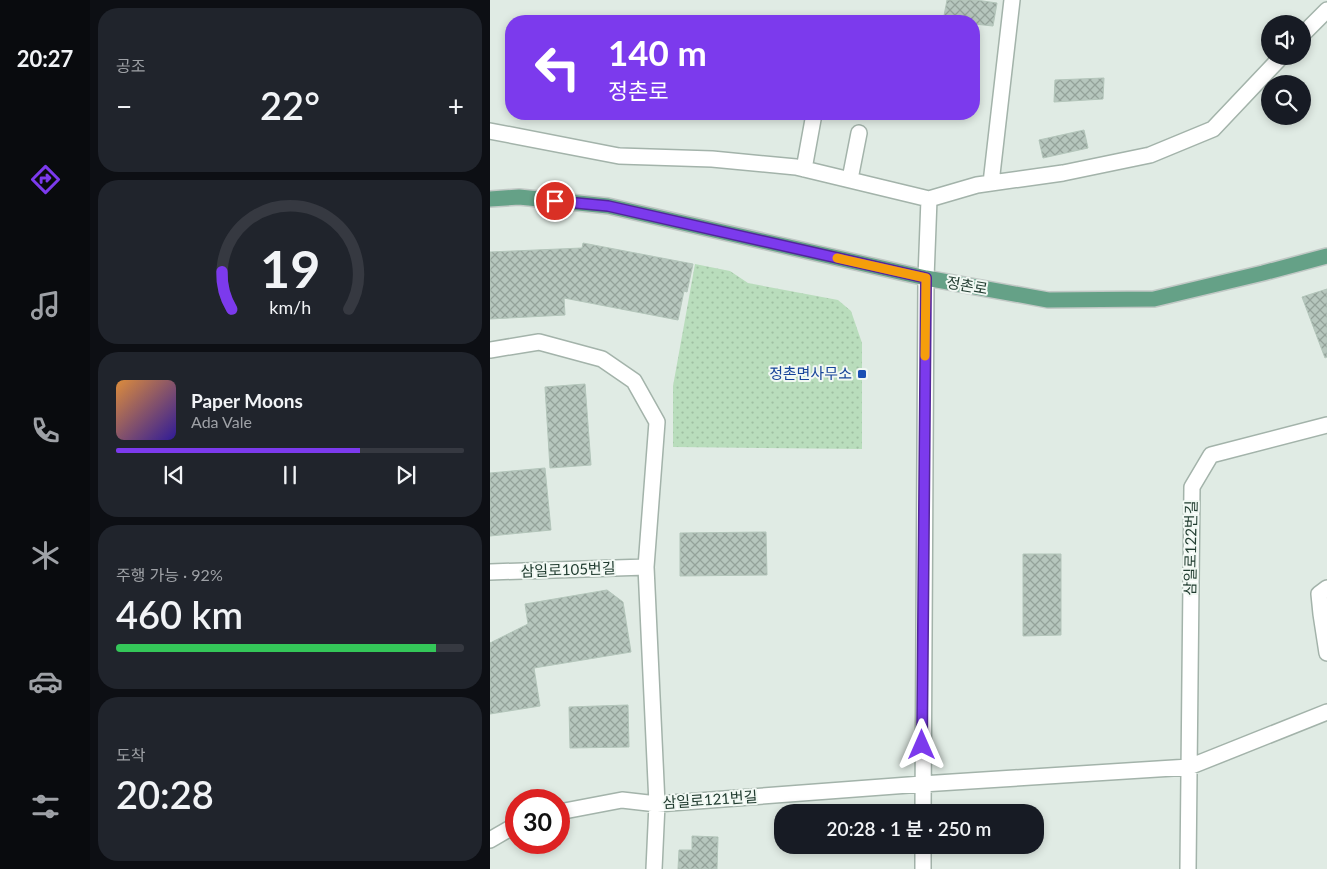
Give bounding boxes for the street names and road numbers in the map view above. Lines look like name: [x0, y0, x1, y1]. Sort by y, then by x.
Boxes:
street label: 정촌로: [945, 273, 989, 297]
street label: 삼일로122번길: [1180, 500, 1200, 596]
street label: 삼일로105번길: [520, 558, 616, 580]
street label: 삼일로121번길: [662, 787, 758, 811]

